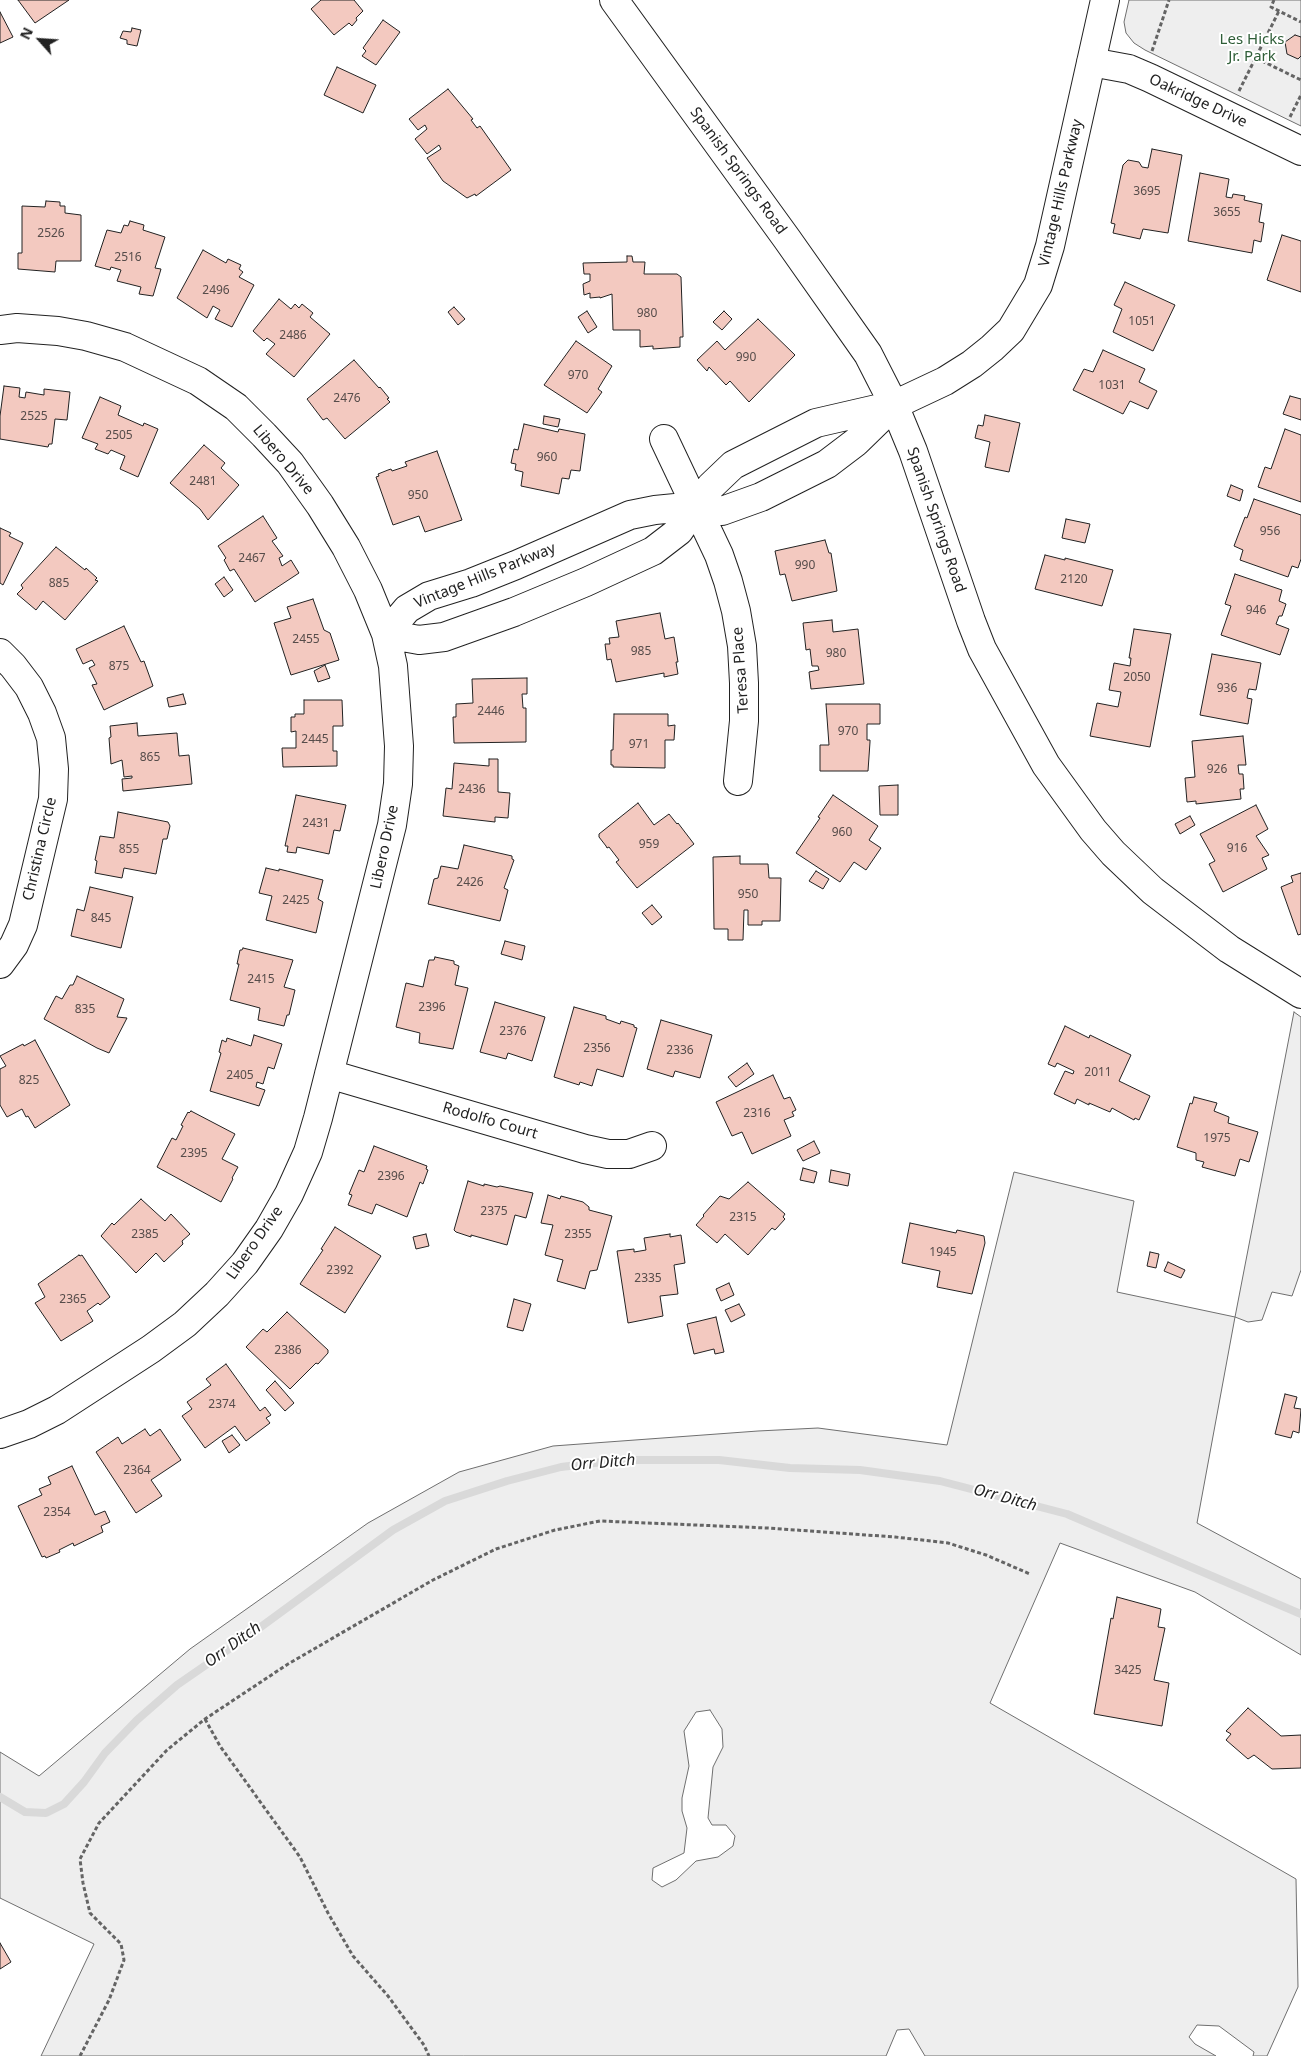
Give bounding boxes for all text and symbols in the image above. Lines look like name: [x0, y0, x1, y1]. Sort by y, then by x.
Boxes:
north arrow: [15, 15, 65, 65]
text: N: [15, 24, 37, 42]
park label: Les Hicks Jr. Park: [1220, 31, 1284, 66]
street label: Oakridge Drive: [1146, 70, 1250, 132]
street label: Spanish Springs Road: [686, 104, 790, 238]
street label: Vintage Hills Parkway: [1035, 117, 1087, 269]
house number: 3695: [1133, 185, 1161, 199]
house number: 3655: [1213, 206, 1241, 220]
house number: 2526: [37, 227, 65, 241]
house number: 2516: [114, 251, 142, 265]
house number: 2496: [202, 284, 230, 298]
house number: 980: [637, 307, 657, 321]
house number: 1051: [1128, 315, 1156, 329]
house number: 2486: [279, 329, 307, 343]
house number: 990: [736, 351, 756, 365]
house number: 970: [568, 369, 588, 383]
house number: 1031: [1098, 379, 1126, 393]
house number: 2476: [333, 392, 361, 406]
house number: 2525: [20, 410, 48, 424]
street label: Libero Drive: [249, 422, 317, 498]
house number: 2505: [105, 429, 133, 443]
street label: Spanish Springs Road: [903, 445, 969, 595]
house number: 960: [537, 451, 557, 465]
house number: 2481: [189, 475, 217, 489]
house number: 950: [408, 489, 428, 503]
house number: 956: [1260, 525, 1280, 539]
street label: Vintage Hills Parkway: [412, 539, 558, 613]
house number: 2467: [238, 552, 266, 566]
house number: 990: [795, 559, 815, 573]
house number: 2120: [1060, 573, 1088, 587]
house number: 885: [49, 577, 69, 591]
house number: 946: [1246, 604, 1266, 618]
street label: Teresa Place: [729, 626, 753, 714]
house number: 2455: [292, 633, 320, 647]
house number: 985: [631, 645, 651, 659]
house number: 980: [826, 647, 846, 661]
house number: 875: [109, 660, 129, 674]
house number: 2050: [1123, 671, 1151, 685]
house number: 936: [1217, 682, 1237, 696]
house number: 2446: [477, 705, 505, 719]
house number: 970: [838, 725, 858, 739]
house number: 2445: [301, 733, 329, 747]
house number: 971: [629, 738, 649, 752]
house number: 865: [140, 751, 160, 765]
house number: 926: [1207, 763, 1227, 777]
house number: 2436: [458, 783, 486, 797]
street label: Christina Circle: [19, 796, 61, 902]
street label: Libero Drive: [367, 803, 403, 891]
house number: 2431: [302, 817, 330, 831]
house number: 960: [832, 826, 852, 840]
house number: 959: [639, 838, 659, 852]
house number: 916: [1227, 842, 1247, 856]
house number: 855: [119, 843, 139, 857]
house number: 2426: [456, 876, 484, 890]
house number: 950: [738, 888, 758, 902]
house number: 2425: [282, 894, 310, 908]
house number: 845: [91, 912, 111, 926]
house number: 2415: [247, 973, 275, 987]
house number: 2396: [418, 1001, 446, 1015]
house number: 835: [75, 1003, 95, 1017]
house number: 2376: [499, 1025, 527, 1039]
house number: 2356: [583, 1042, 611, 1056]
house number: 2336: [666, 1044, 694, 1058]
house number: 2011: [1084, 1066, 1112, 1080]
house number: 2405: [226, 1069, 254, 1083]
house number: 825: [19, 1074, 39, 1088]
street label: Rodolfo Court: [440, 1099, 540, 1143]
house number: 2316: [743, 1107, 771, 1121]
house number: 1975: [1203, 1132, 1231, 1146]
house number: 2395: [180, 1147, 208, 1161]
house number: 2396: [377, 1170, 405, 1184]
street label: Libero Drive: [223, 1203, 287, 1283]
house number: 2375: [480, 1205, 508, 1219]
house number: 2315: [729, 1211, 757, 1225]
house number: 2385: [131, 1228, 159, 1242]
house number: 2355: [564, 1228, 592, 1242]
house number: 1945: [929, 1246, 957, 1260]
house number: 2392: [326, 1264, 354, 1278]
house number: 2335: [634, 1272, 662, 1286]
house number: 2365: [59, 1293, 87, 1307]
house number: 2386: [274, 1344, 302, 1358]
house number: 2374: [208, 1398, 236, 1412]
water label: Orr Ditch: [570, 1451, 636, 1475]
house number: 2364: [123, 1464, 151, 1478]
water label: Orr Ditch: [971, 1480, 1039, 1516]
house number: 2354: [43, 1506, 71, 1520]
water label: Orr Ditch: [201, 1618, 265, 1672]
house number: 3425: [1114, 1664, 1142, 1678]

